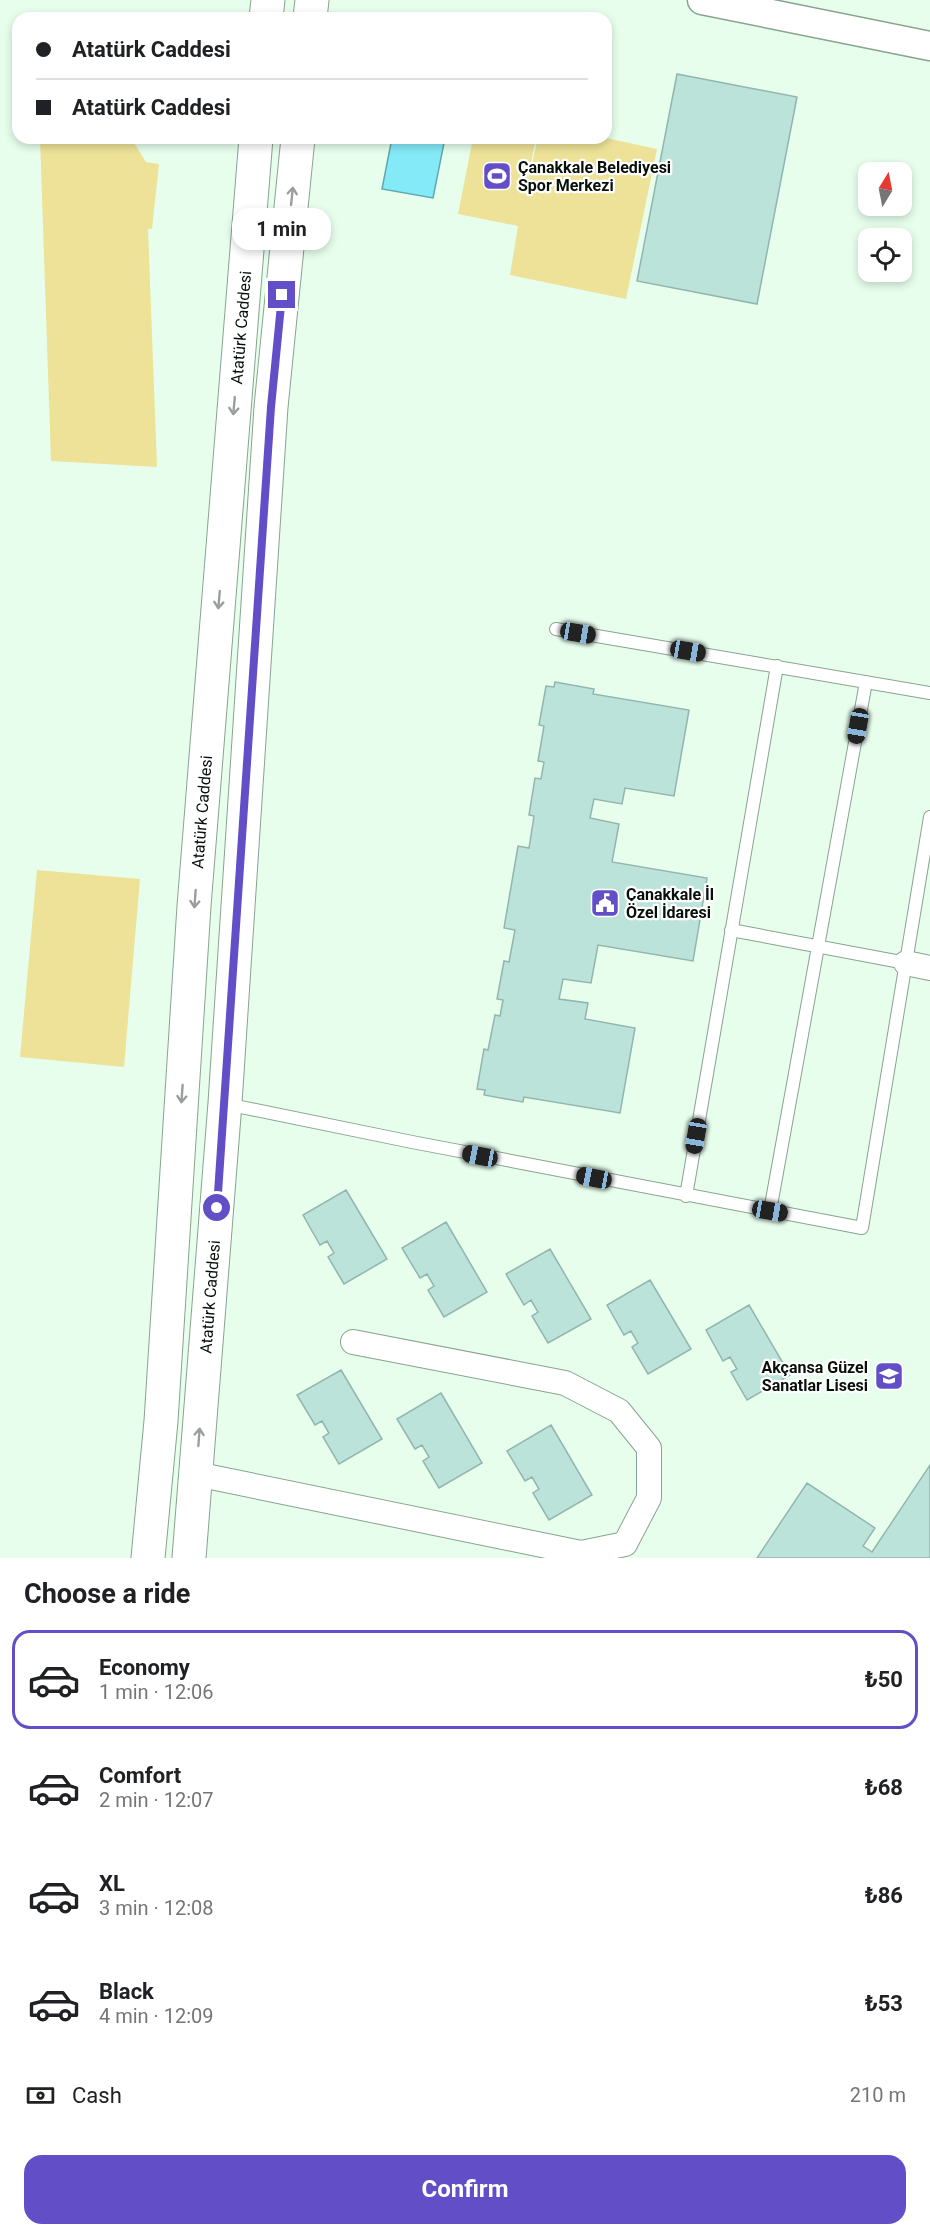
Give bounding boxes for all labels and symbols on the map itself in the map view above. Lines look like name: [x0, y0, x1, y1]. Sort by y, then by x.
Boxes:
place label: Çanakkale Belediyesi Spor Merkezi: [518, 158, 671, 195]
sports icon: Çanakkale Belediyesi Spor Merkezi: [481, 160, 513, 192]
north arrow: [858, 162, 912, 216]
one-way arrow: [287, 186, 298, 206]
callout: 1 min: [232, 208, 332, 250]
street label: Atatürk Caddesi: [227, 270, 255, 385]
route end: [268, 281, 295, 308]
one-way arrow: [228, 395, 239, 415]
one-way arrow: [213, 589, 224, 609]
car: [559, 621, 597, 645]
car: [669, 639, 707, 663]
car: [846, 707, 870, 745]
street label: Atatürk Caddesi: [188, 755, 216, 869]
place label: Çanakkale İl Özel İdaresi: [626, 885, 714, 922]
public building icon: Çanakkale İl Özel İdaresi: [589, 887, 621, 919]
one-way arrow: [189, 889, 200, 908]
one-way arrow: [177, 1083, 188, 1103]
car: [684, 1117, 708, 1155]
car: [461, 1144, 499, 1168]
car: [575, 1166, 613, 1190]
route start: [203, 1194, 230, 1221]
car: [751, 1199, 789, 1223]
street label: Atatürk Caddesi: [196, 1239, 224, 1354]
place label: Akçansa Güzel Sanatlar Lisesi: [761, 1358, 868, 1395]
school or university icon: Akçansa Güzel Sanatlar Lisesi: [873, 1360, 905, 1392]
one-way arrow: [194, 1427, 205, 1447]

